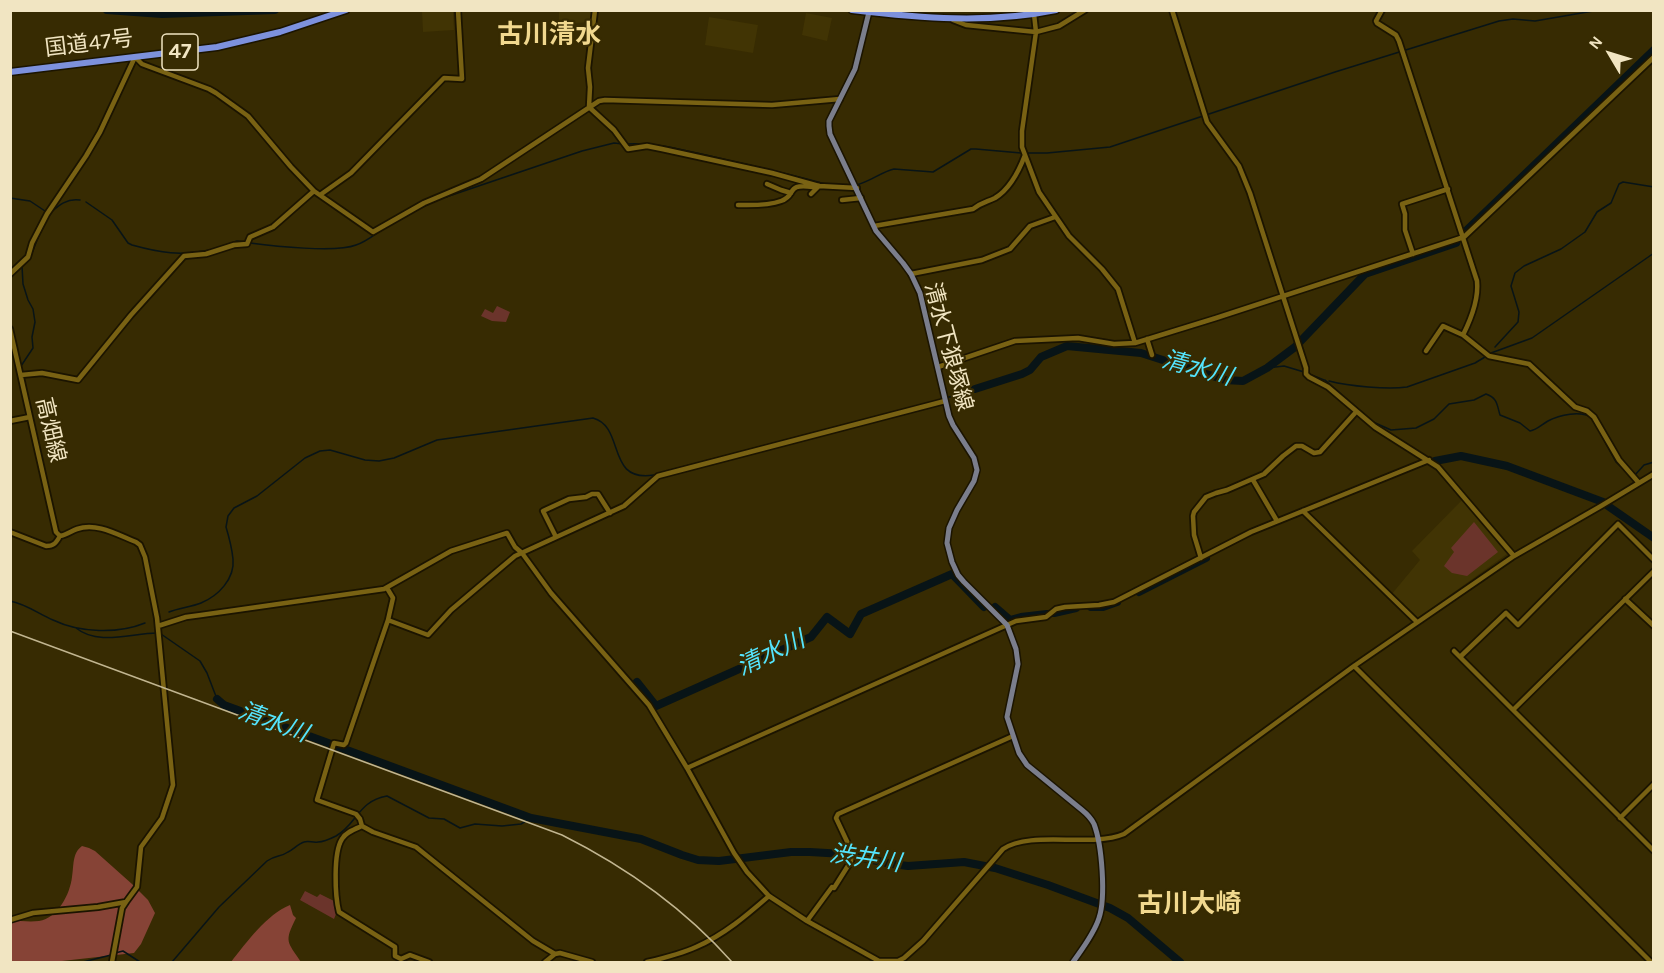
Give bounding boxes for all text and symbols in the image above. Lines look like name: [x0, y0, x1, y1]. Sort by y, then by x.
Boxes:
district label: 古川清水: [497, 20, 601, 52]
north arrow: [1580, 24, 1640, 84]
street label: 国道47号: [43, 25, 135, 63]
text: N: [1584, 32, 1606, 53]
road number: 47: [162, 34, 198, 70]
street label: 清水下狼塚線: [918, 280, 978, 414]
water label: 清水川: [1158, 346, 1236, 392]
street label: 高畑線: [30, 395, 70, 465]
water label: 清水川: [732, 626, 810, 682]
water label: 清水川: [234, 697, 312, 749]
water label: 渋井川: [827, 840, 903, 878]
district label: 古川大崎: [1137, 889, 1241, 921]

